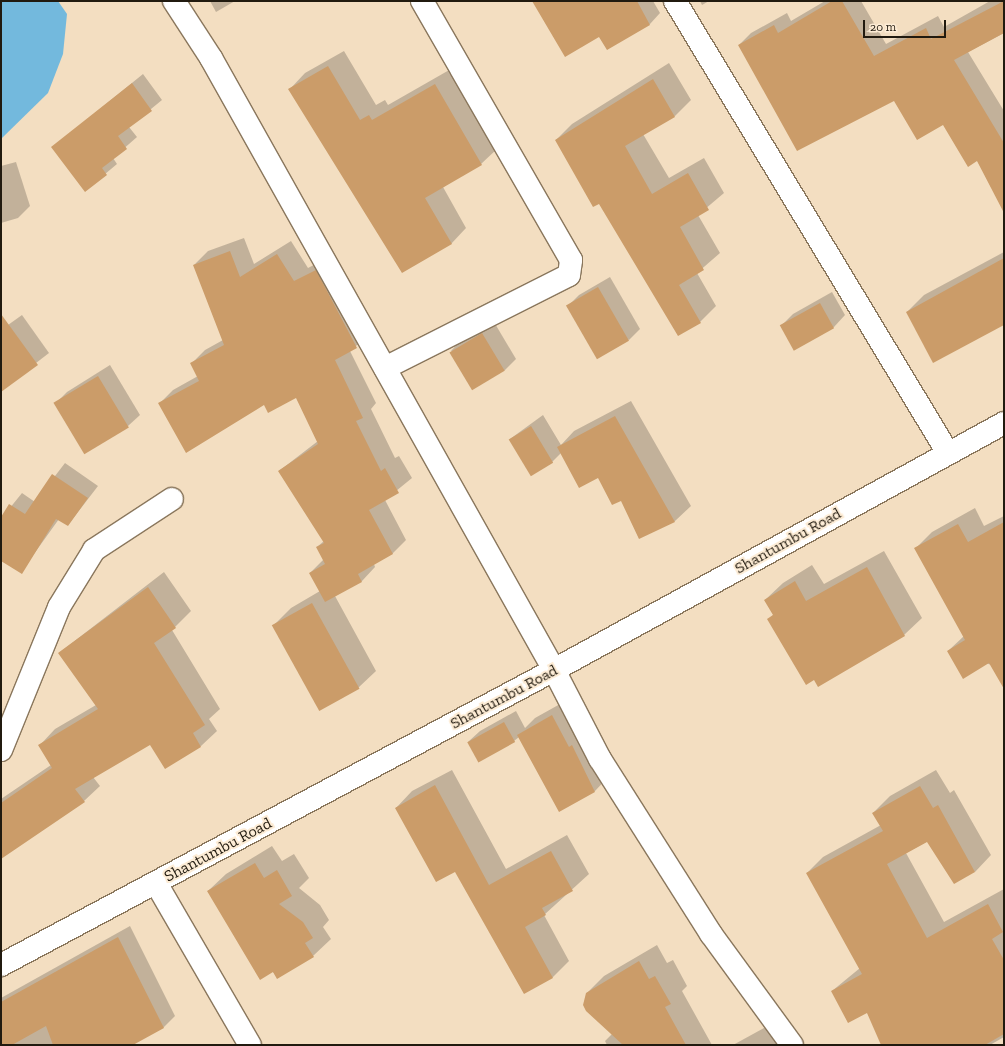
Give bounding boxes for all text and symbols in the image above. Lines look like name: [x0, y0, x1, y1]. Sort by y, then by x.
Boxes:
scale bar: [865, 12, 948, 38]
text: 20 m: [870, 20, 896, 34]
street label: Shantumbu Road: [731, 504, 845, 578]
street label: Shantumbu Road: [447, 661, 561, 733]
street label: Shantumbu Road: [161, 814, 275, 886]

